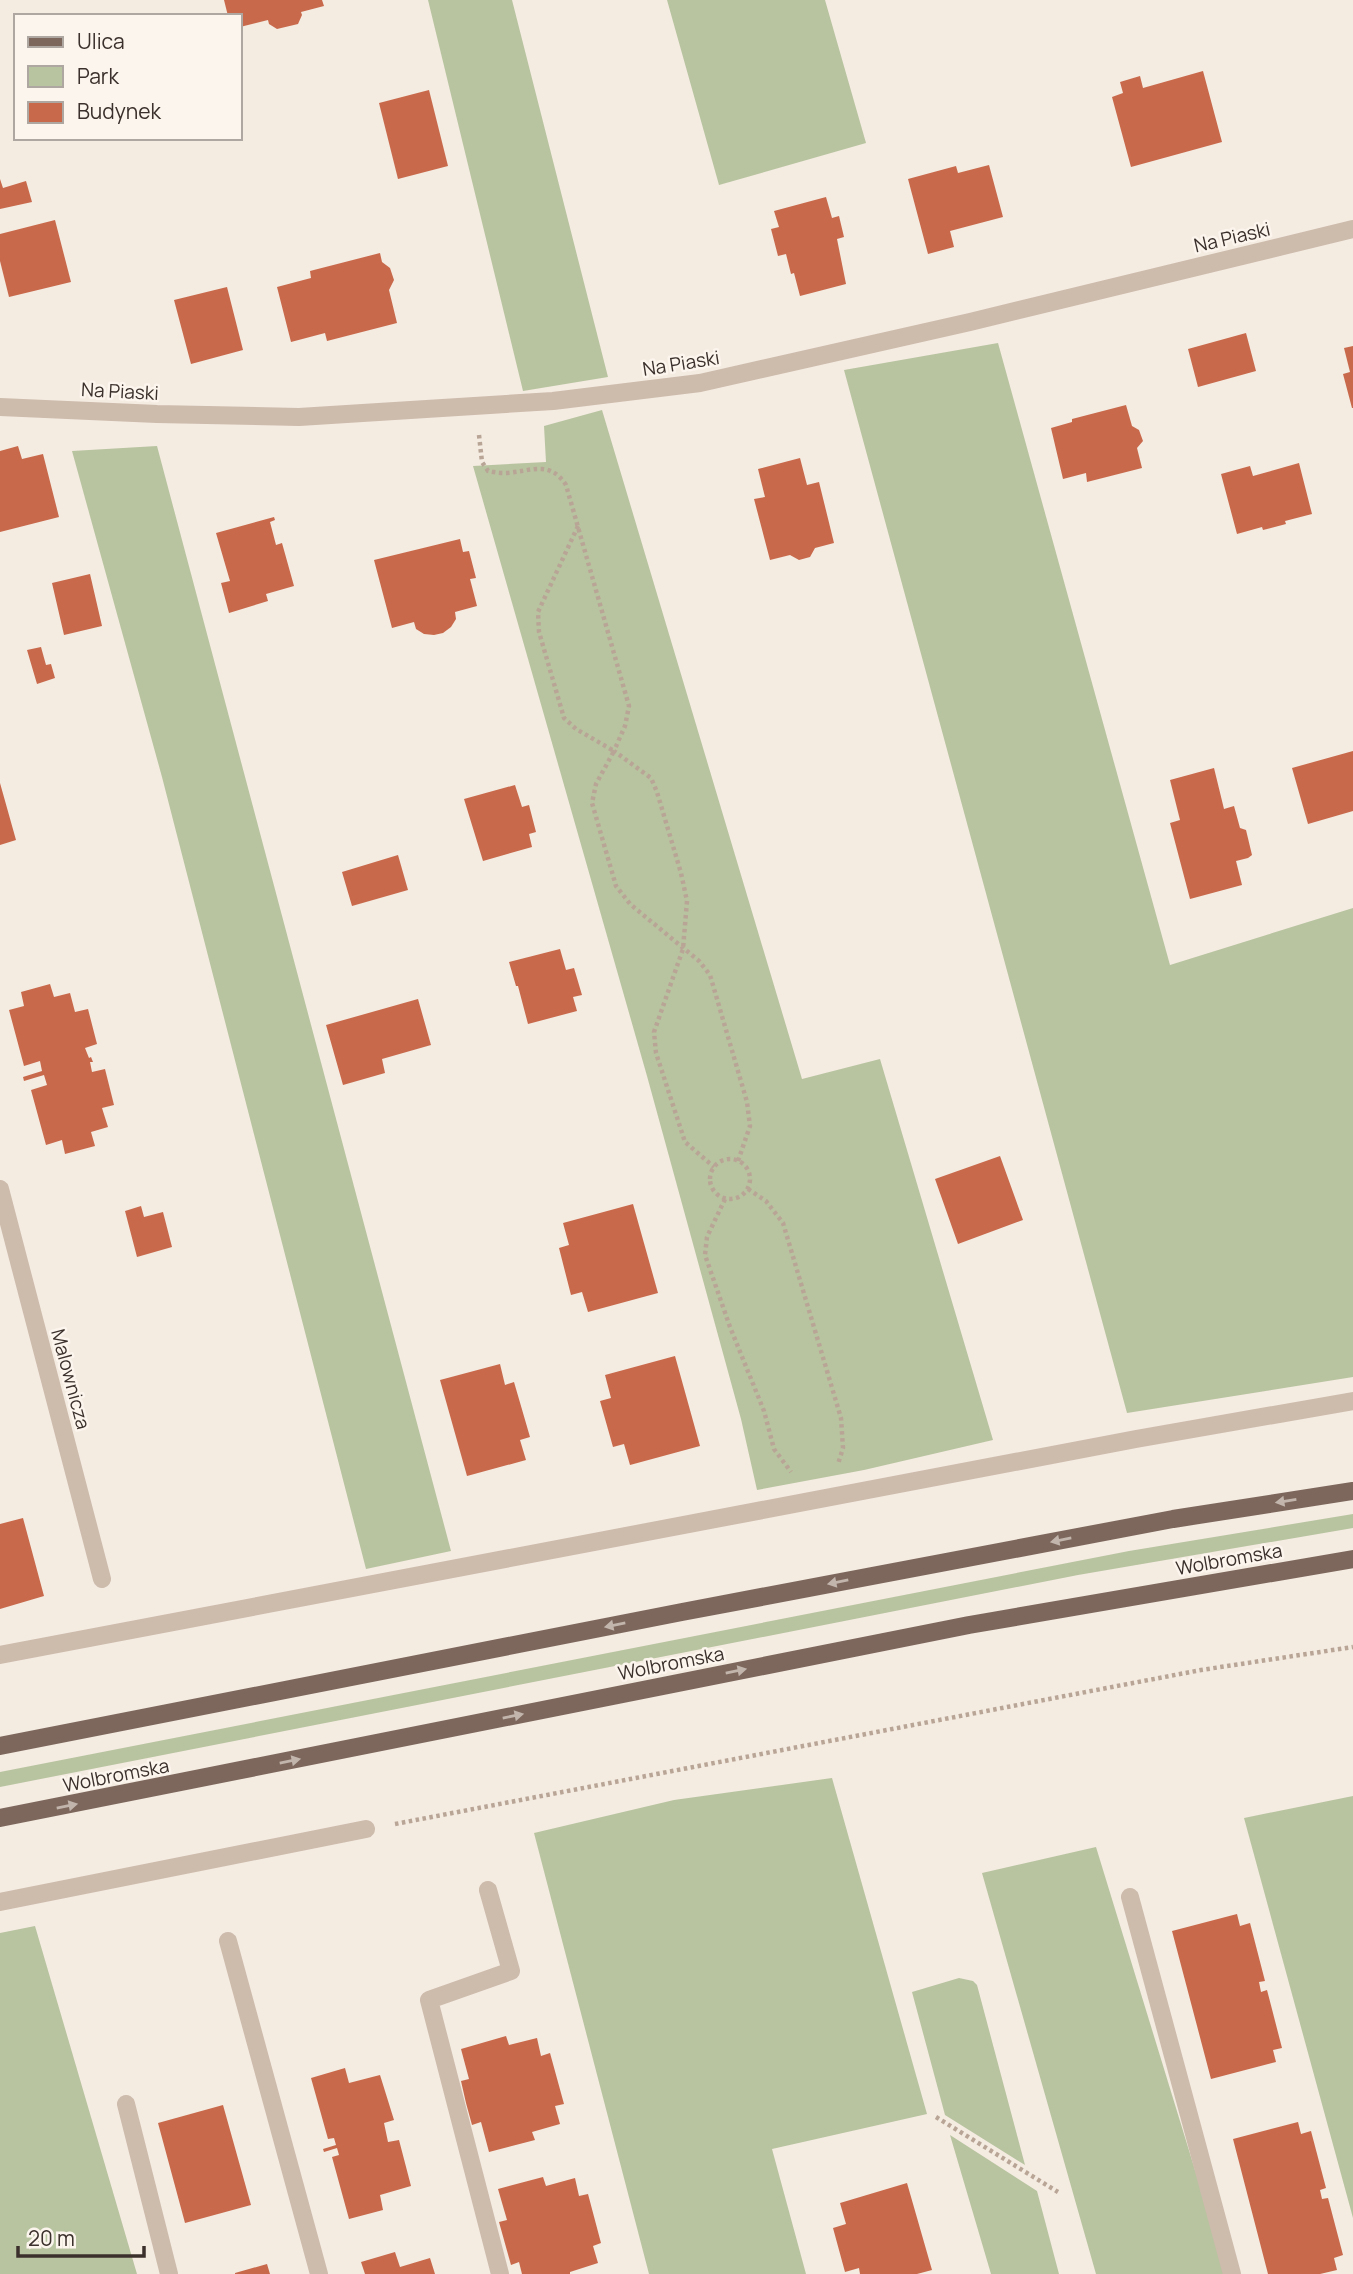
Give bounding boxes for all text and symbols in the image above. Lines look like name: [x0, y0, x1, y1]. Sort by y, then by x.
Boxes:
legend: [14, 14, 242, 140]
text: Ulica: [77, 27, 125, 55]
text: Park: [77, 62, 119, 90]
text: Budynek: [77, 97, 162, 125]
street label: Na Piaski: [1191, 216, 1273, 258]
street label: Na Piaski: [641, 344, 721, 382]
street label: Na Piaski: [81, 376, 159, 406]
street label: Malownicza: [45, 1326, 97, 1432]
one-way arrow: [1274, 1496, 1296, 1507]
one-way arrow: [1050, 1535, 1072, 1546]
street label: Wolbromska: [1174, 1537, 1284, 1581]
one-way arrow: [827, 1577, 849, 1588]
one-way arrow: [603, 1620, 625, 1631]
street label: Wolbromska: [616, 1640, 726, 1686]
one-way arrow: [725, 1665, 747, 1676]
one-way arrow: [502, 1710, 524, 1721]
street label: Wolbromska: [61, 1752, 171, 1798]
one-way arrow: [279, 1756, 301, 1767]
one-way arrow: [56, 1800, 78, 1811]
scale bar: [18, 2214, 144, 2258]
text: 20 m: [28, 2224, 75, 2252]

